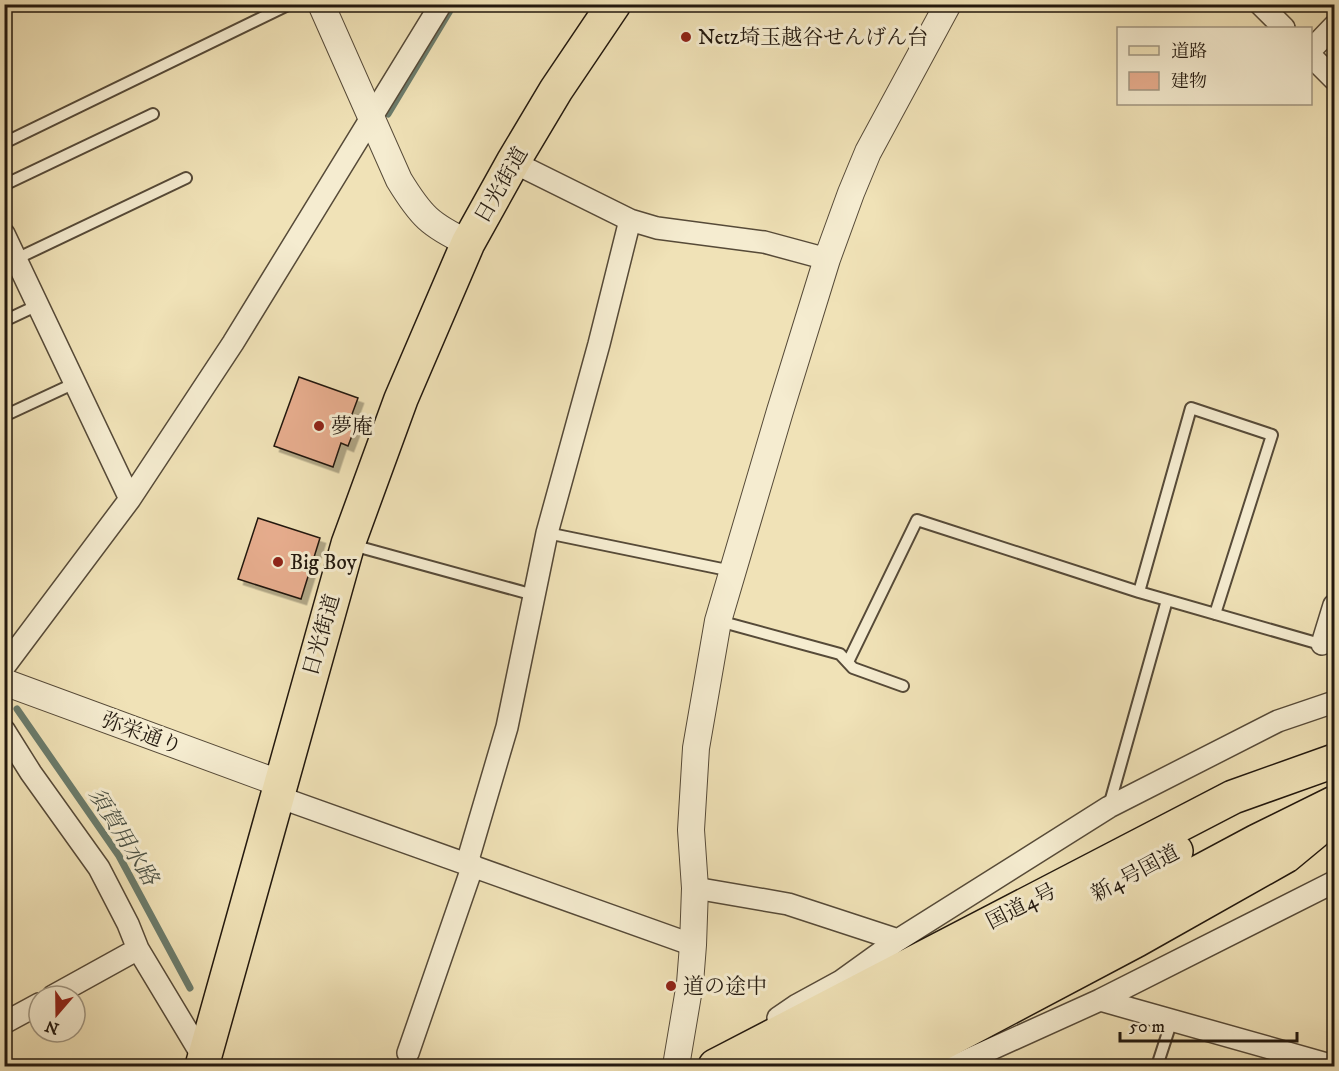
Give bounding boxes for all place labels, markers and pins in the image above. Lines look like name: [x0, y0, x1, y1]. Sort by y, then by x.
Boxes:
place label: Netz埼玉越谷せんげん台: [698, 25, 928, 51]
marker: Netz埼玉越谷せんげん台: [679, 30, 693, 44]
place label: 夢庵: [331, 414, 373, 440]
marker: 夢庵: [312, 419, 326, 433]
place label: Big Boy: [290, 550, 358, 576]
marker: Big Boy: [271, 555, 285, 569]
place label: 道の途中: [683, 974, 767, 1000]
marker: 道の途中: [664, 979, 678, 993]

